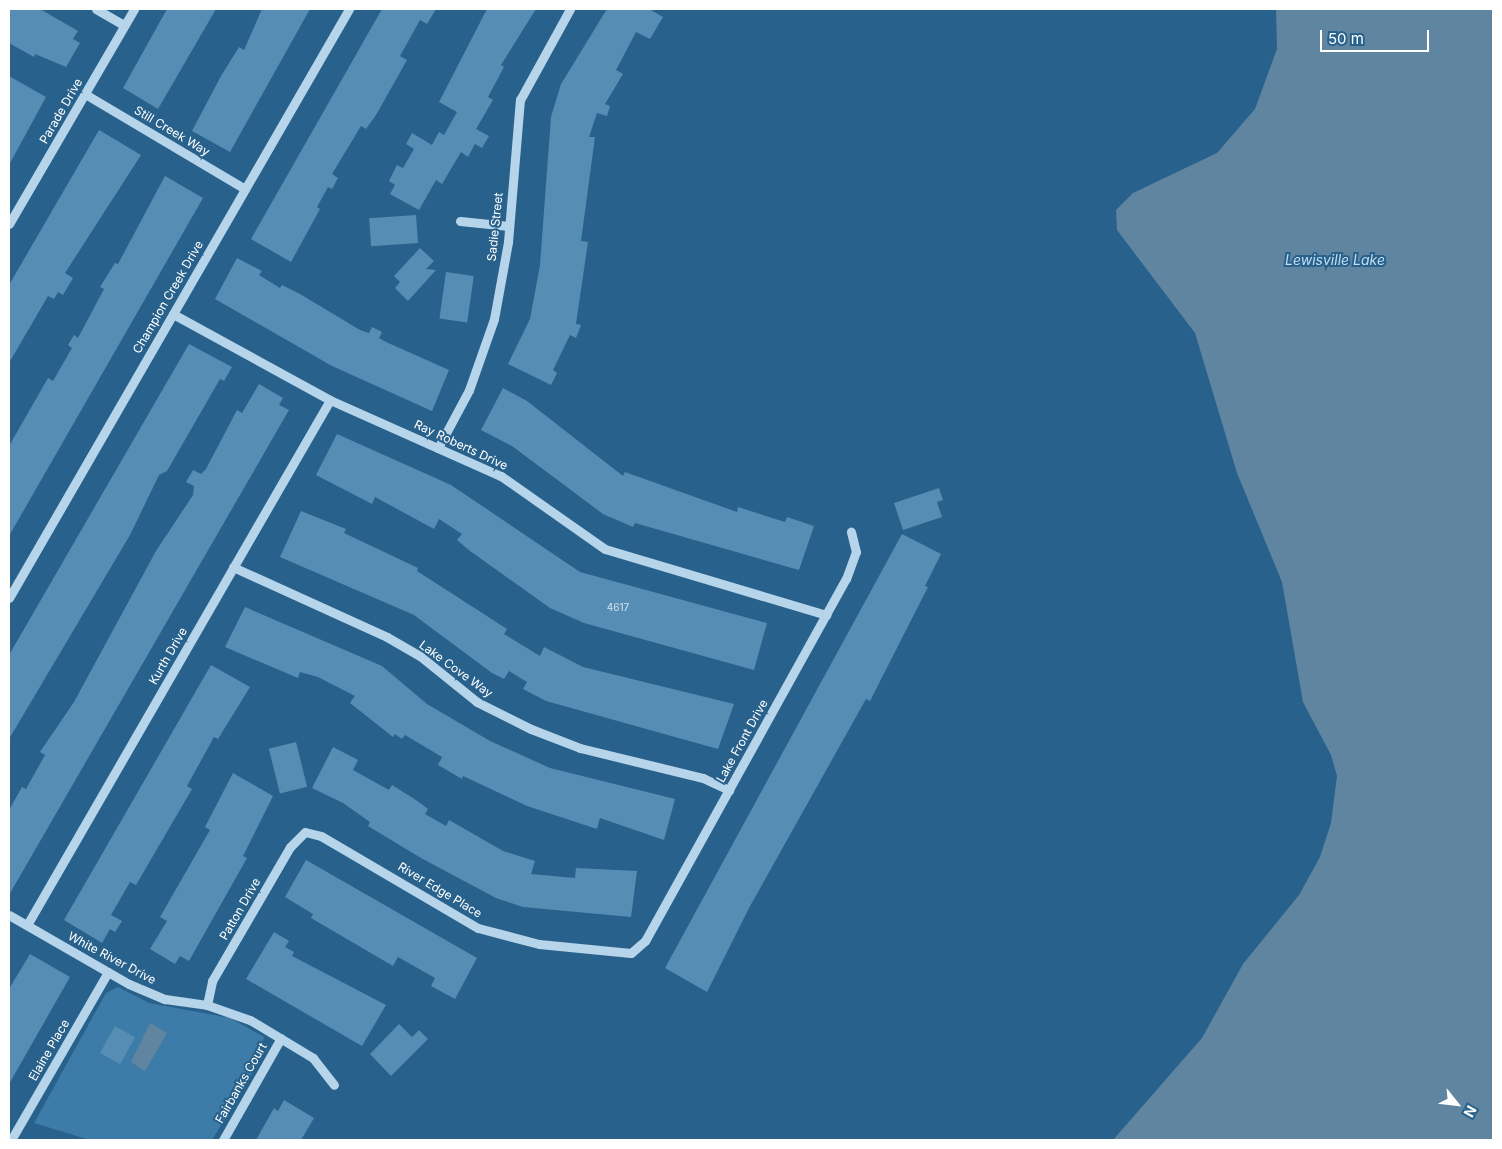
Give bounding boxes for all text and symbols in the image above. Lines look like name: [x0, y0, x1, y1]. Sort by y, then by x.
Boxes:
scale bar: [1322, 20, 1431, 52]
text: 50 m: [1328, 29, 1364, 48]
street label: Parade Drive: [36, 76, 86, 146]
street label: Still Creek Way: [132, 103, 212, 159]
street label: Sadie Street: [484, 192, 506, 262]
street label: Champion Creek Drive: [130, 238, 206, 356]
water label: Lewisville Lake: [1285, 252, 1385, 268]
street label: Ray Roberts Drive: [412, 417, 510, 473]
house number: 4617: [607, 602, 629, 614]
street label: Kurth Drive: [146, 625, 190, 687]
street label: Lake Cove Way: [416, 638, 496, 700]
street label: Lake Front Drive: [713, 697, 771, 785]
street label: River Edge Place: [395, 859, 485, 921]
street label: Patton Drive: [216, 875, 264, 943]
street label: White River Drive: [65, 929, 159, 987]
street label: Elaine Place: [26, 1017, 72, 1083]
street label: Fairbanks Court: [212, 1040, 270, 1126]
north arrow: [1432, 1079, 1482, 1129]
text: N: [1461, 1103, 1481, 1120]

